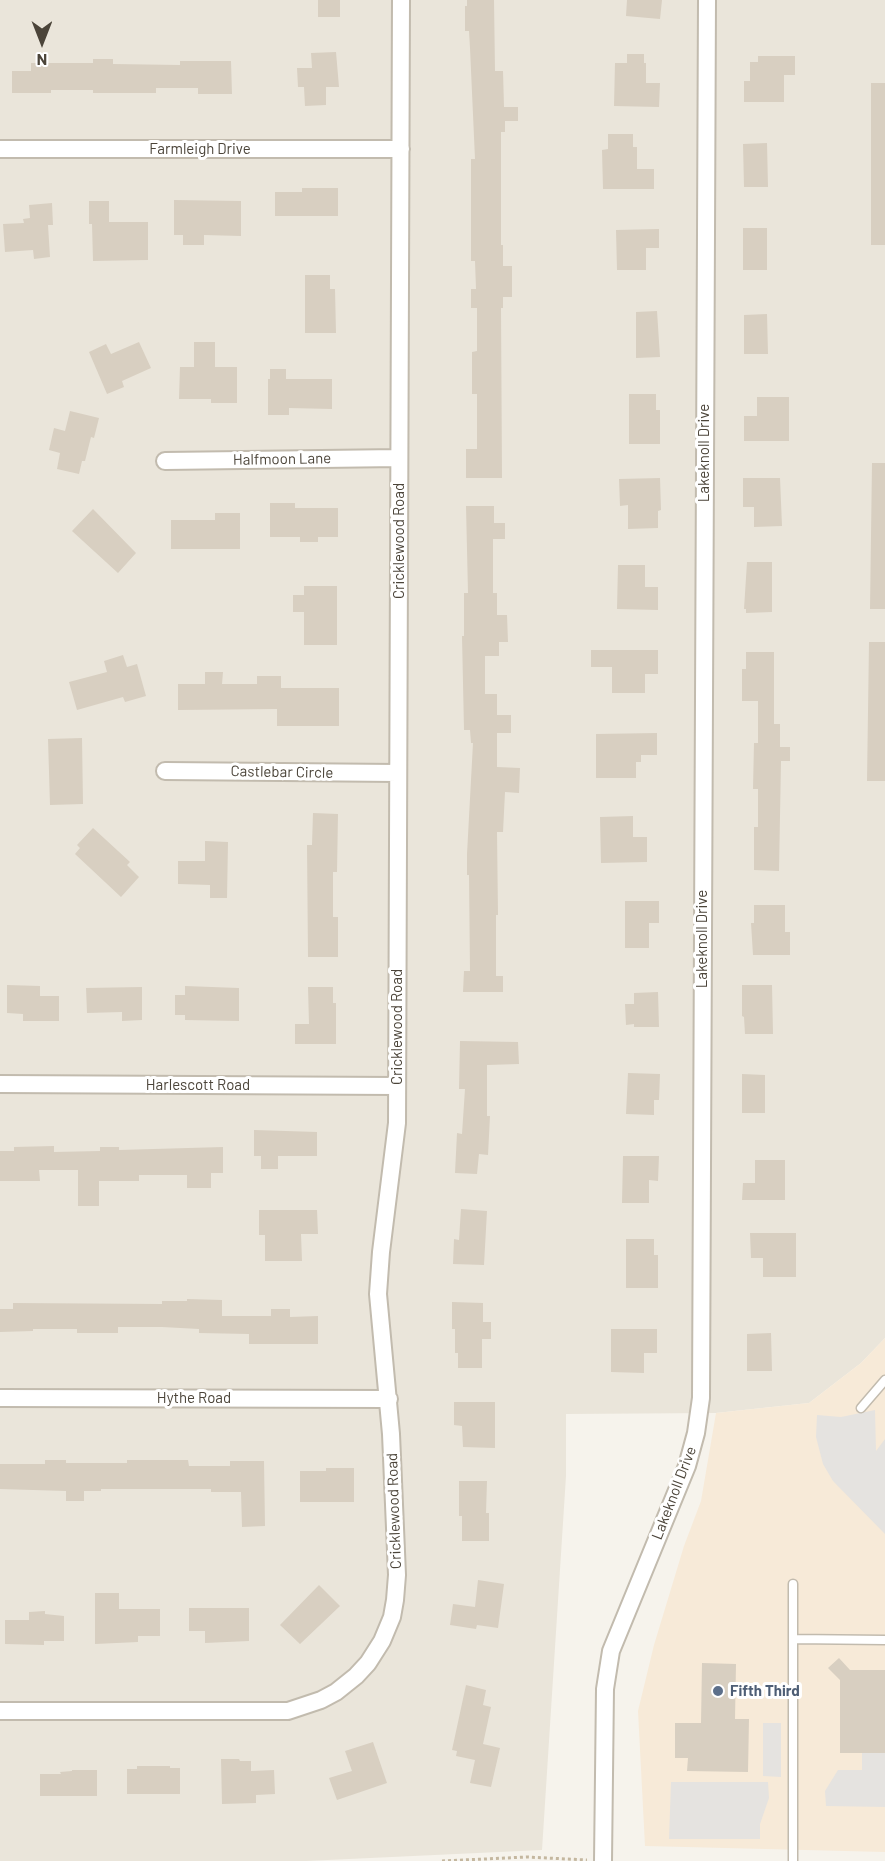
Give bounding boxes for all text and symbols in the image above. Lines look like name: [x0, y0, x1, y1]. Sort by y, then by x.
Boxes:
north arrow: [12, 12, 72, 72]
text: N: [37, 51, 47, 70]
street label: Farmleigh Drive: [149, 140, 251, 158]
street label: Lakeknoll Drive: [695, 404, 713, 502]
street label: Halfmoon Lane: [233, 449, 331, 469]
street label: Cricklewood Road: [390, 483, 408, 599]
street label: Castlebar Circle: [231, 762, 333, 782]
street label: Lakeknoll Drive: [693, 890, 711, 988]
street label: Cricklewood Road: [388, 969, 406, 1085]
street label: Harlescott Road: [146, 1076, 250, 1094]
street label: Hythe Road: [157, 1389, 231, 1407]
street label: Lakeknoll Drive: [648, 1444, 700, 1542]
street label: Cricklewood Road: [383, 1453, 405, 1569]
place label: Fifth Third: [730, 1682, 800, 1700]
marker: Fifth Third: [711, 1684, 725, 1698]

